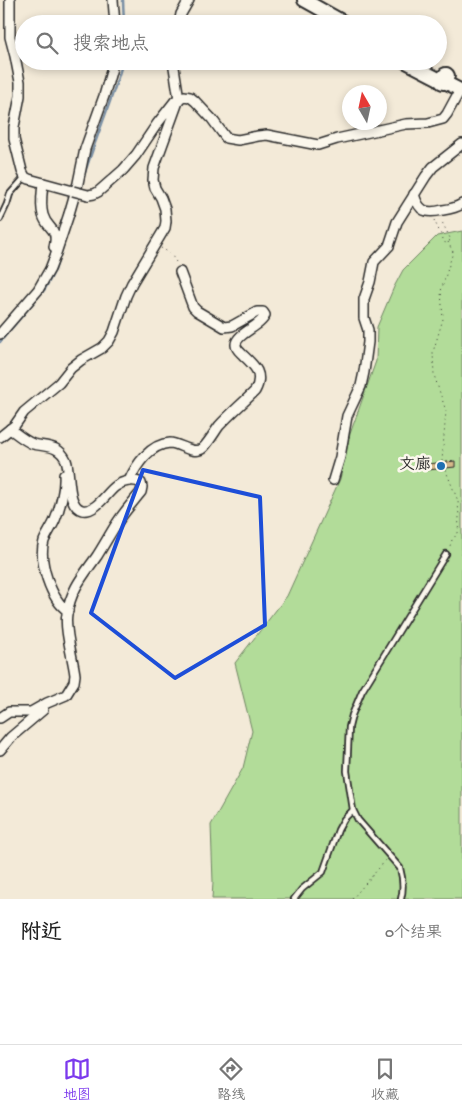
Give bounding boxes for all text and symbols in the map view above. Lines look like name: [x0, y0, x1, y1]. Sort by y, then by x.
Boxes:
search box: [15, 15, 447, 70]
icon: search: [33, 29, 61, 57]
text: 搜索地点: [73, 34, 149, 57]
north arrow: [342, 85, 387, 130]
place label: 文廊: [399, 455, 431, 476]
marker: 文廊: [435, 460, 447, 472]
text: 附近: [20, 922, 62, 947]
text: 0个结果: [385, 925, 442, 944]
tab: 地图: [63, 1055, 91, 1105]
tab: 路线: [217, 1055, 245, 1105]
tab: 收藏: [371, 1055, 399, 1105]

